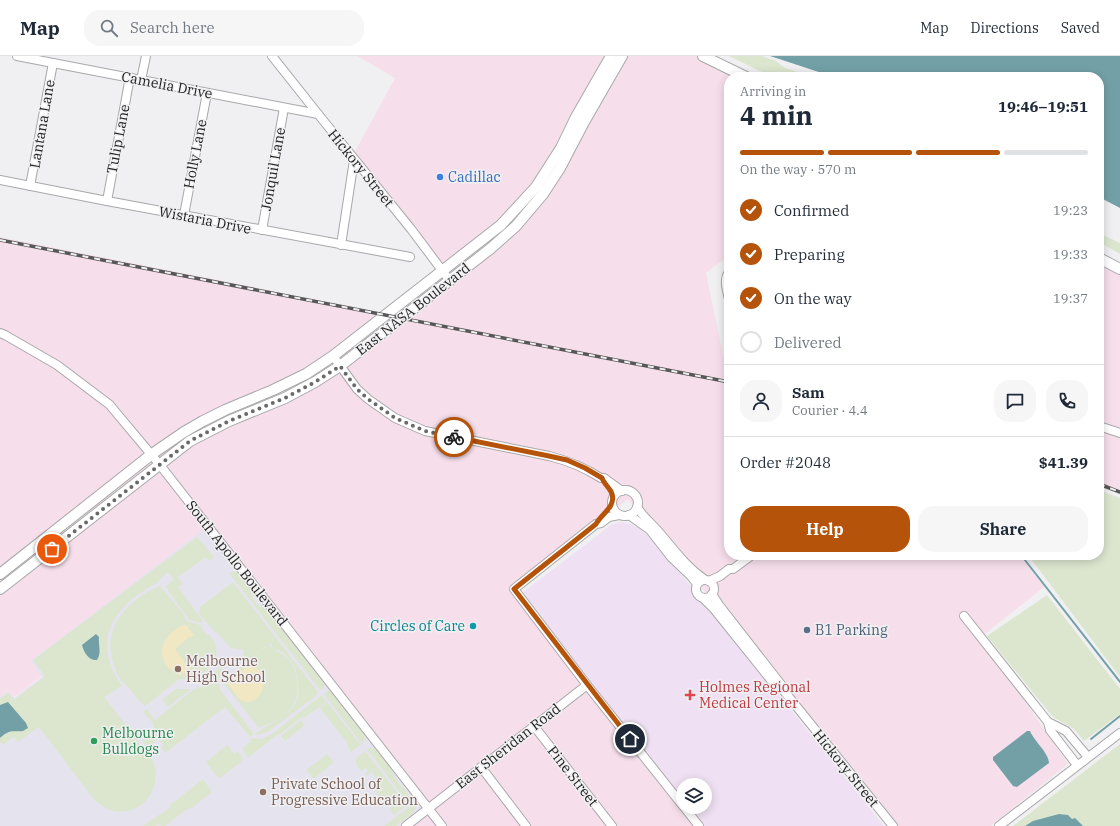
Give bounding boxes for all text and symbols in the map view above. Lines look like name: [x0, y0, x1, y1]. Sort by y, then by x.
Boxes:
search box: [84, 10, 364, 46]
text: Map: [20, 16, 60, 40]
icon: search: [98, 17, 120, 39]
text: Search here: [130, 18, 214, 37]
text: Map: [920, 19, 949, 37]
text: Directions: [971, 19, 1039, 37]
text: Saved: [1061, 19, 1100, 37]
street label: Camelia Drive: [120, 67, 214, 103]
street label: Lantana Lane: [25, 78, 59, 170]
text: Arriving in: [740, 83, 806, 100]
text: 19:46–19:51: [998, 97, 1088, 116]
text: 4 min: [740, 98, 813, 132]
street label: Tulip Lane: [102, 103, 134, 175]
street label: Holly Lane: [179, 118, 211, 190]
street label: Hickory Street: [324, 125, 398, 211]
street label: Jonquil Lane: [257, 126, 289, 212]
text: On the way · 570 m: [740, 161, 856, 178]
place label: Cadillac: [448, 168, 501, 186]
marker: Cadillac: [435, 172, 445, 182]
icon: check: [740, 199, 762, 221]
text: Confirmed: [774, 201, 849, 220]
street label: Wistaria Drive: [157, 202, 253, 238]
text: 19:23: [1053, 202, 1088, 219]
icon: check: [740, 243, 762, 265]
text: Preparing: [774, 245, 845, 264]
text: 19:33: [1053, 246, 1088, 263]
street label: East NASA Boulevard: [352, 258, 474, 359]
icon: check: [740, 287, 762, 309]
text: On the way: [774, 289, 852, 308]
text: 19:37: [1053, 290, 1088, 307]
text: Delivered: [774, 333, 842, 352]
button: person: [740, 380, 782, 422]
button: chat: [994, 380, 1036, 422]
button: phone: [1046, 380, 1088, 422]
text: Sam: [792, 383, 825, 402]
text: Courier · 4.4: [792, 402, 868, 419]
courier: [434, 417, 474, 457]
icon: bike: [443, 426, 465, 448]
text: Order #2048: [740, 453, 831, 472]
text: $41.39: [1039, 453, 1088, 472]
street label: South Apollo Boulevard: [182, 497, 292, 630]
button: Help: [740, 506, 910, 552]
button: Share: [918, 506, 1088, 552]
pin: [35, 532, 69, 566]
icon: bag: [41, 538, 63, 560]
place label: Circles of Care: [370, 617, 465, 635]
marker: Circles of Care: [468, 621, 478, 631]
place label: B1 Parking: [815, 621, 888, 639]
marker: B1 Parking: [802, 625, 812, 635]
place label: Melbourne High School: [186, 652, 265, 686]
marker: Melbourne High School: [173, 664, 183, 674]
place label: Holmes Regional Medical Center: [699, 678, 810, 712]
marker: Holmes Regional Medical Center: [684, 689, 696, 701]
street label: East Sheridan Road: [452, 699, 564, 793]
pin: [613, 722, 647, 756]
place label: Melbourne Bulldogs: [102, 724, 174, 758]
street label: Hickory Street: [809, 725, 883, 811]
icon: home: [619, 728, 641, 750]
marker: Melbourne Bulldogs: [89, 736, 99, 746]
street label: Pine Street: [544, 742, 602, 810]
place label: Private School of Progressive Education: [271, 775, 418, 809]
map controls: [676, 778, 712, 814]
button: layers: [676, 778, 712, 814]
marker: Private School of Progressive Education: [258, 787, 268, 797]

